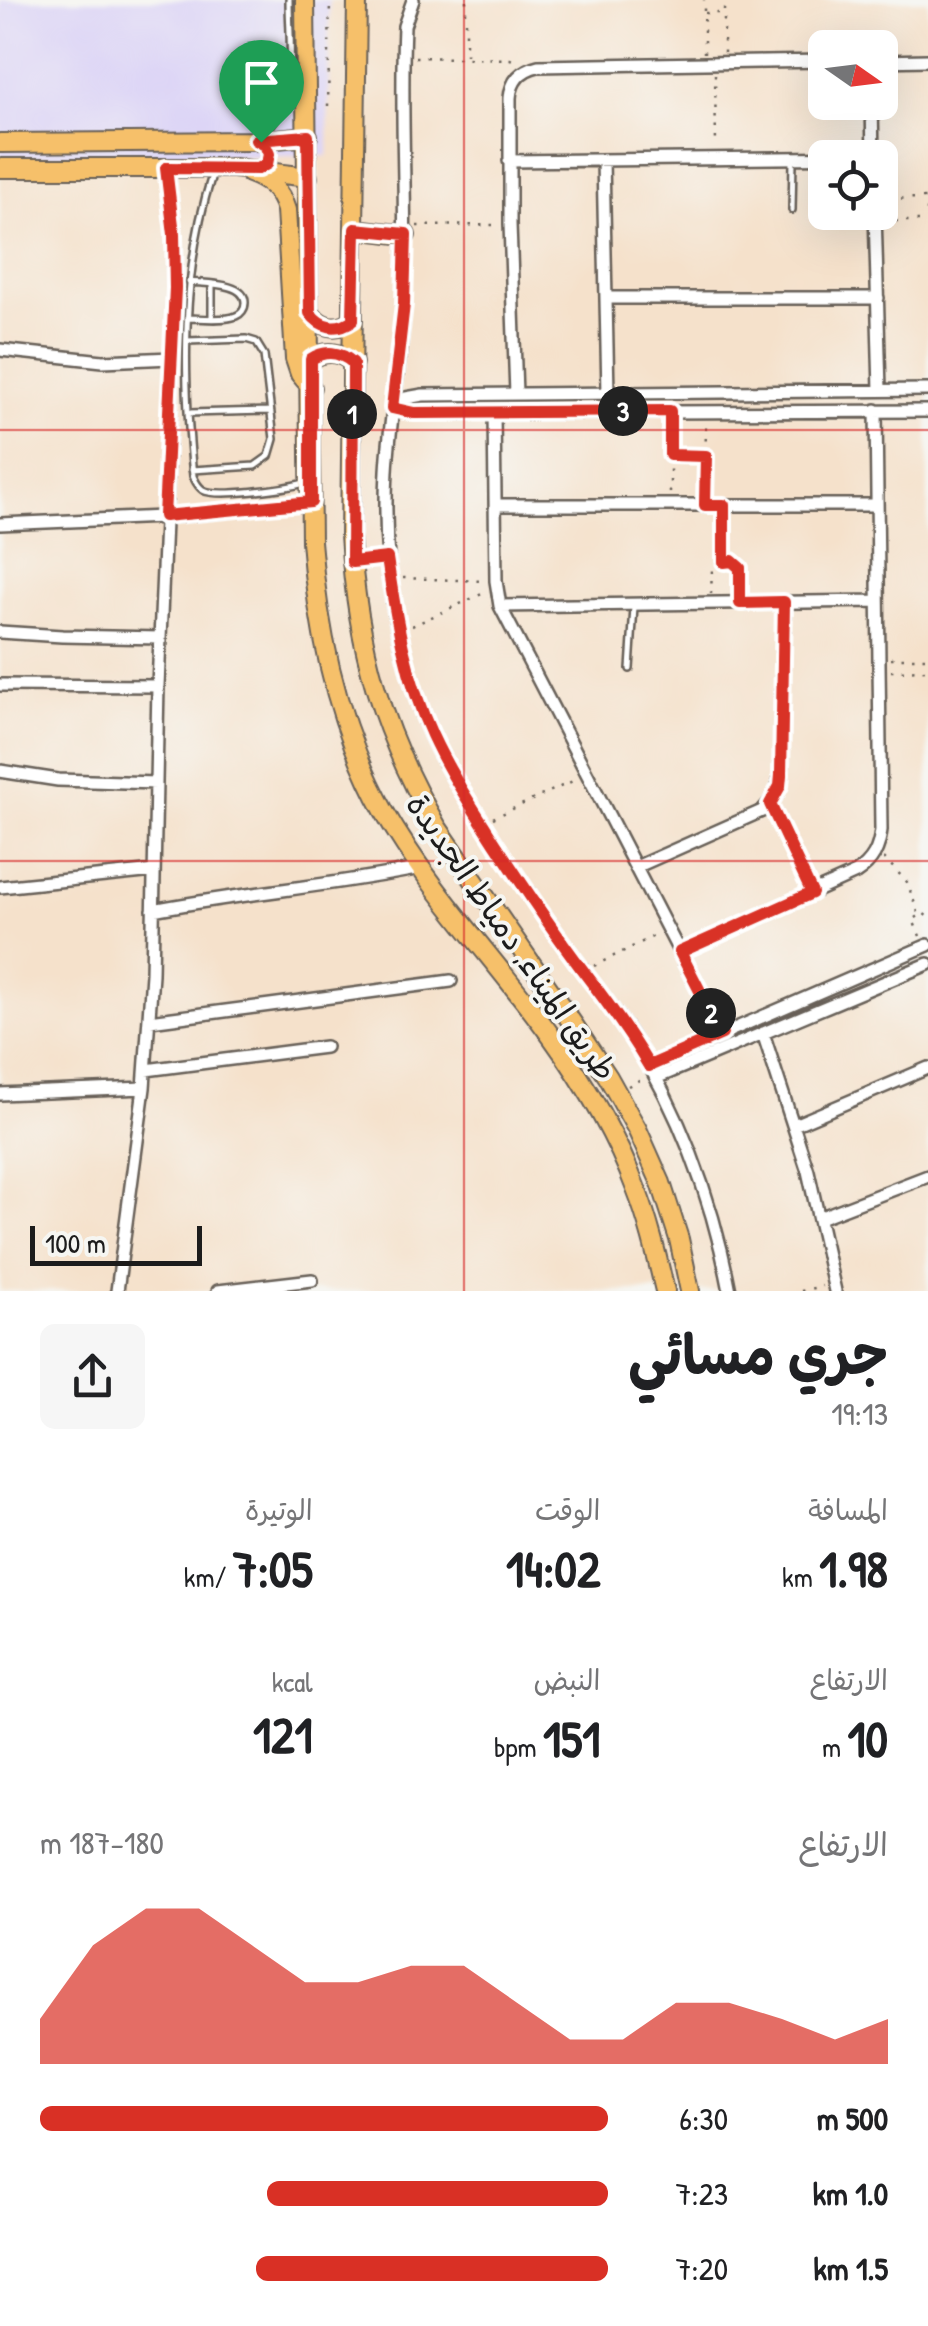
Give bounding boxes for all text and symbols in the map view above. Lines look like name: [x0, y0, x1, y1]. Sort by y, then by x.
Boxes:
north arrow: [808, 30, 898, 120]
map controls: [808, 30, 898, 230]
pin: [219, 40, 304, 143]
icon: arrive: [234, 55, 289, 110]
button: locate: [808, 140, 898, 230]
pin: 3: [598, 386, 648, 436]
pin: 1: [327, 389, 377, 439]
text: 3: [617, 392, 629, 430]
text: 1: [347, 395, 357, 433]
street label: طريق الميناء, دمياط الجديدة: [397, 785, 627, 1089]
pin: 2: [686, 988, 736, 1038]
text: 2: [704, 994, 718, 1032]
scale bar: [30, 1221, 202, 1266]
text: 100 m: [45, 1224, 106, 1262]
text: جري مسائي: [628, 1317, 888, 1391]
button: share: [40, 1324, 145, 1429]
text: 19:13: [831, 1392, 888, 1435]
text: الوتيرة: [245, 1491, 313, 1529]
text: الوقت: [535, 1491, 600, 1529]
text: المسافة: [808, 1491, 888, 1529]
text: 7:05: [233, 1535, 313, 1603]
text: 14:02: [506, 1535, 600, 1603]
text: 1.98: [819, 1535, 888, 1603]
text: /km: [184, 1558, 233, 1596]
text: km: [782, 1558, 819, 1596]
text: النبض: [533, 1661, 600, 1699]
text: الارتفاع: [809, 1661, 888, 1699]
text: kcal: [272, 1663, 313, 1701]
text: 121: [253, 1701, 313, 1769]
text: 151: [543, 1705, 600, 1773]
text: 10: [847, 1705, 888, 1773]
text: bpm: [494, 1728, 543, 1766]
text: m: [822, 1728, 847, 1766]
text: 180–187 m: [40, 1821, 164, 1864]
text: الارتفاع: [798, 1823, 888, 1866]
text: 6:30: [679, 2097, 728, 2140]
text: 500 m: [817, 2097, 888, 2140]
text: 7:23: [675, 2172, 728, 2215]
text: 1.0 km: [813, 2172, 888, 2215]
text: 7:20: [675, 2247, 728, 2290]
text: 1.5 km: [814, 2247, 888, 2290]

